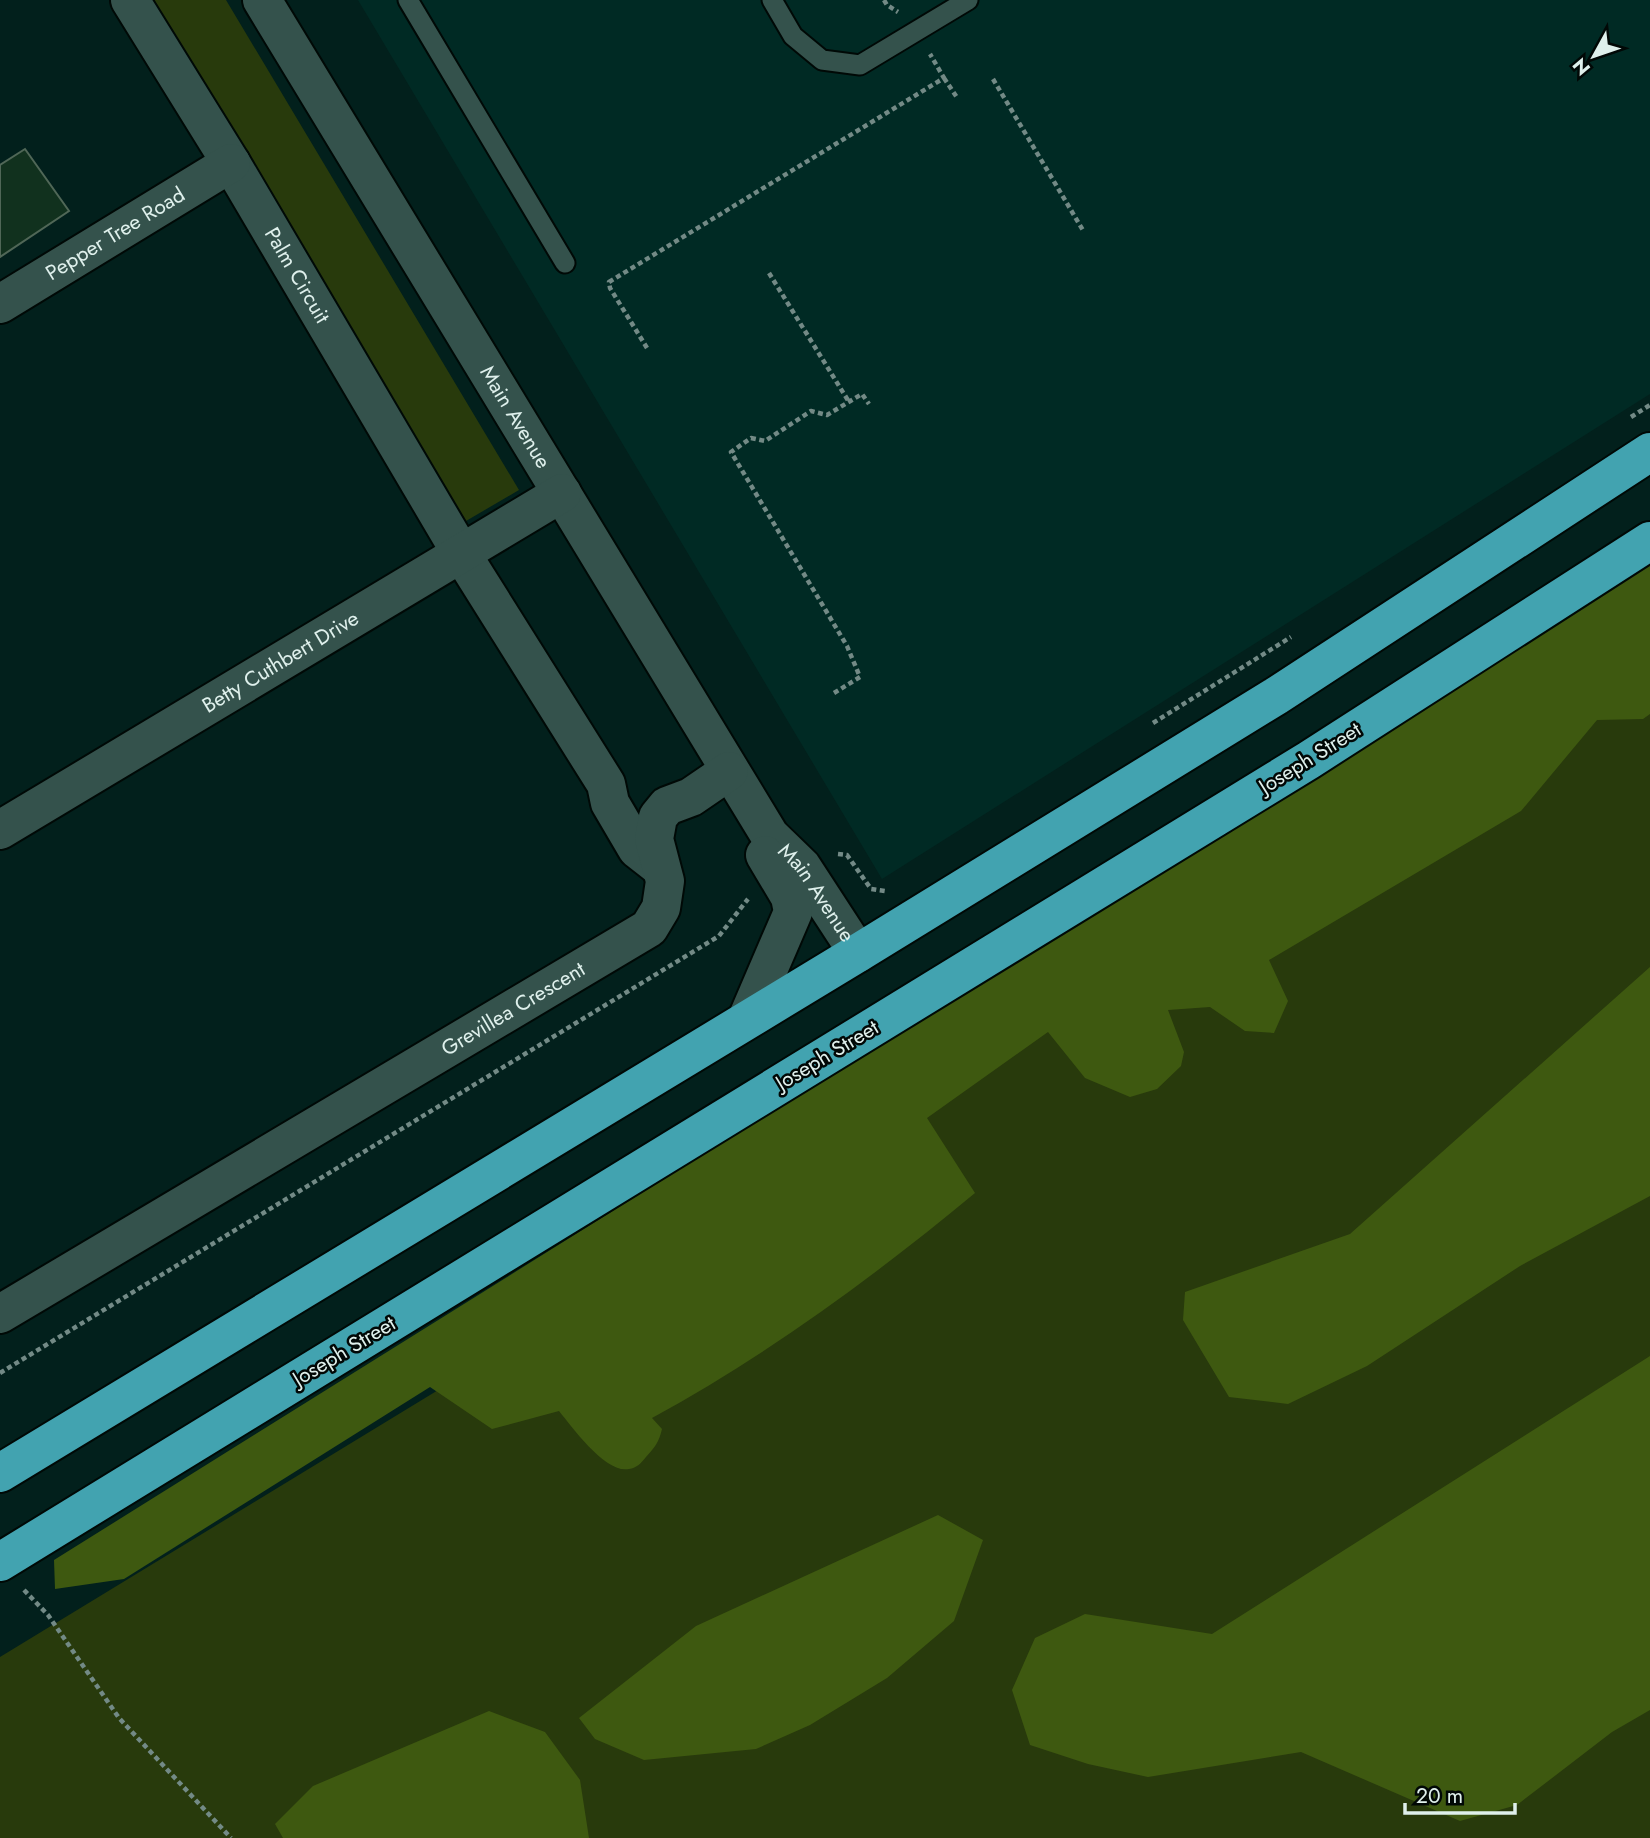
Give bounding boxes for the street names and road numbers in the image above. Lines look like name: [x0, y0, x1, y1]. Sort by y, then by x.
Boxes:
street label: Pepper Tree Road: [40, 180, 191, 288]
street label: Palm Circuit: [257, 222, 337, 329]
street label: Main Avenue: [473, 360, 558, 474]
street label: Betty Cuthbert Drive: [196, 603, 365, 720]
street label: Joseph Street: [1251, 715, 1367, 803]
street label: Main Avenue: [771, 836, 862, 948]
street label: Grevillea Crescent: [435, 954, 591, 1063]
street label: Joseph Street: [767, 1012, 884, 1099]
street label: Joseph Street: [284, 1308, 401, 1395]

